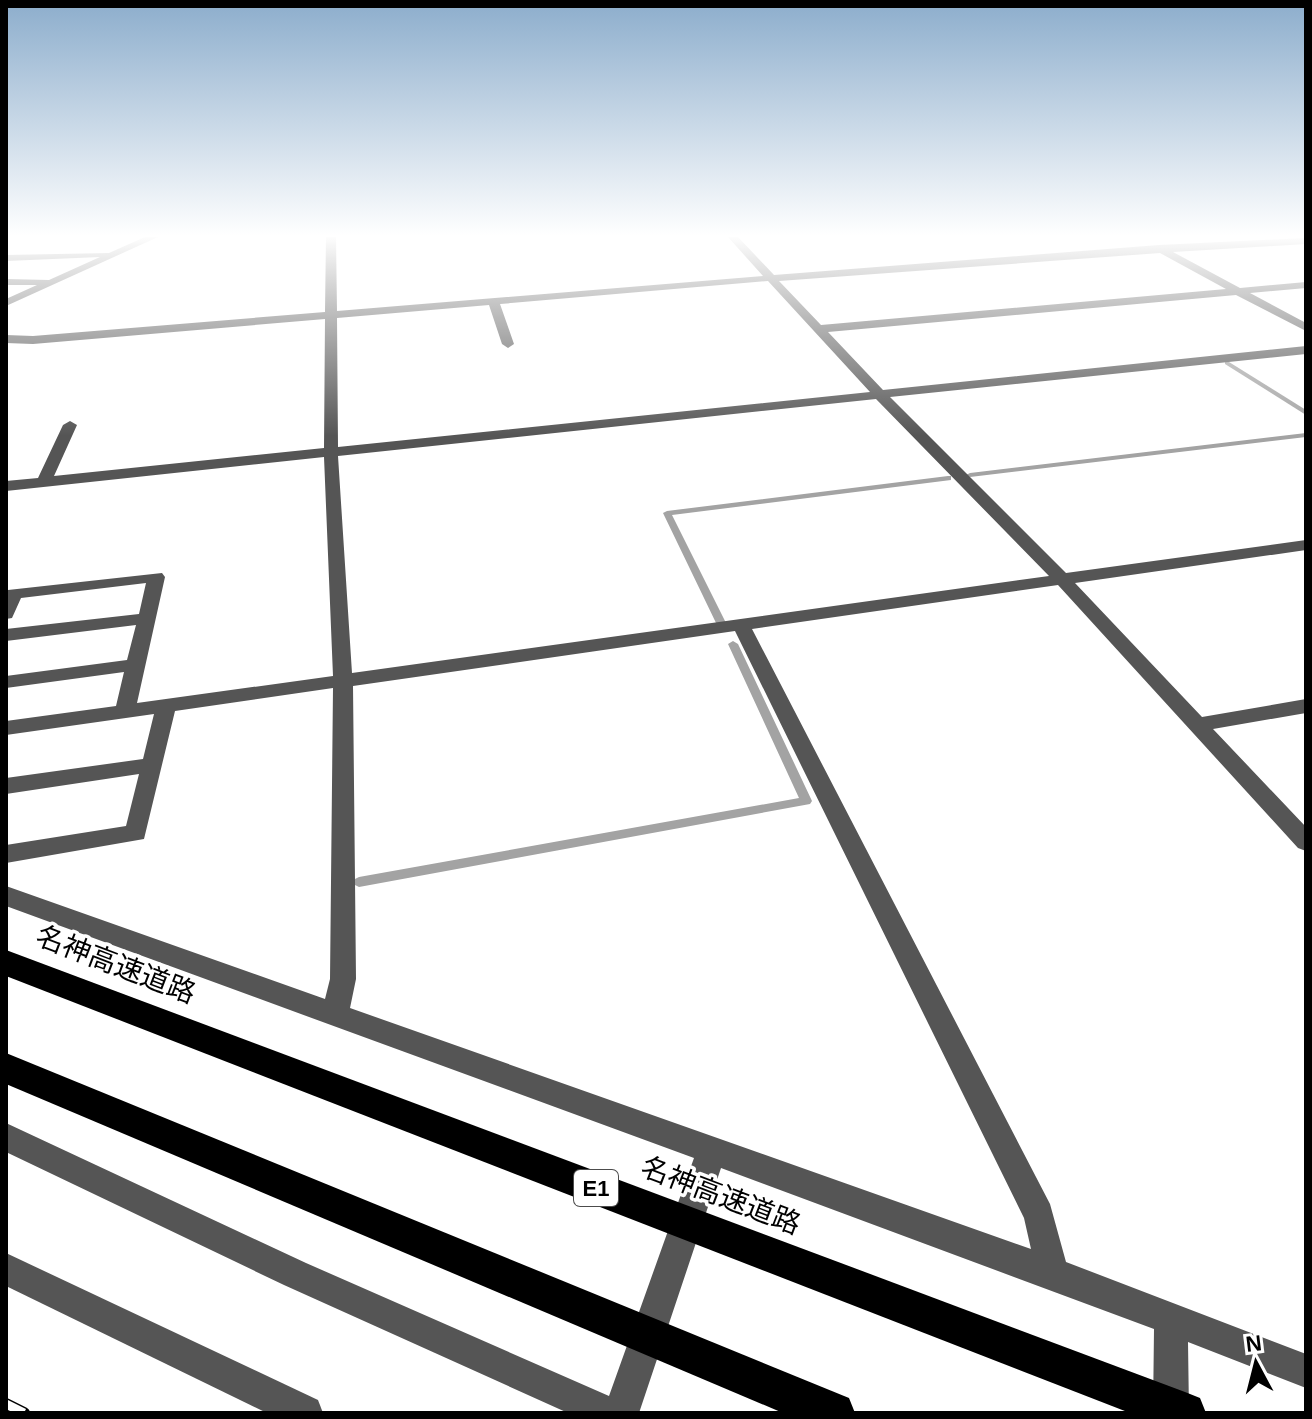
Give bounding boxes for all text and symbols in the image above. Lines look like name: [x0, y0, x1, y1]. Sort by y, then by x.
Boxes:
street label: 名神高速道路: [32, 920, 200, 1009]
street label: 名神高速道路: [637, 1151, 805, 1240]
road number: E1: [574, 1170, 618, 1206]
north arrow: [1216, 1323, 1296, 1403]
text: N: [1244, 1330, 1263, 1357]

